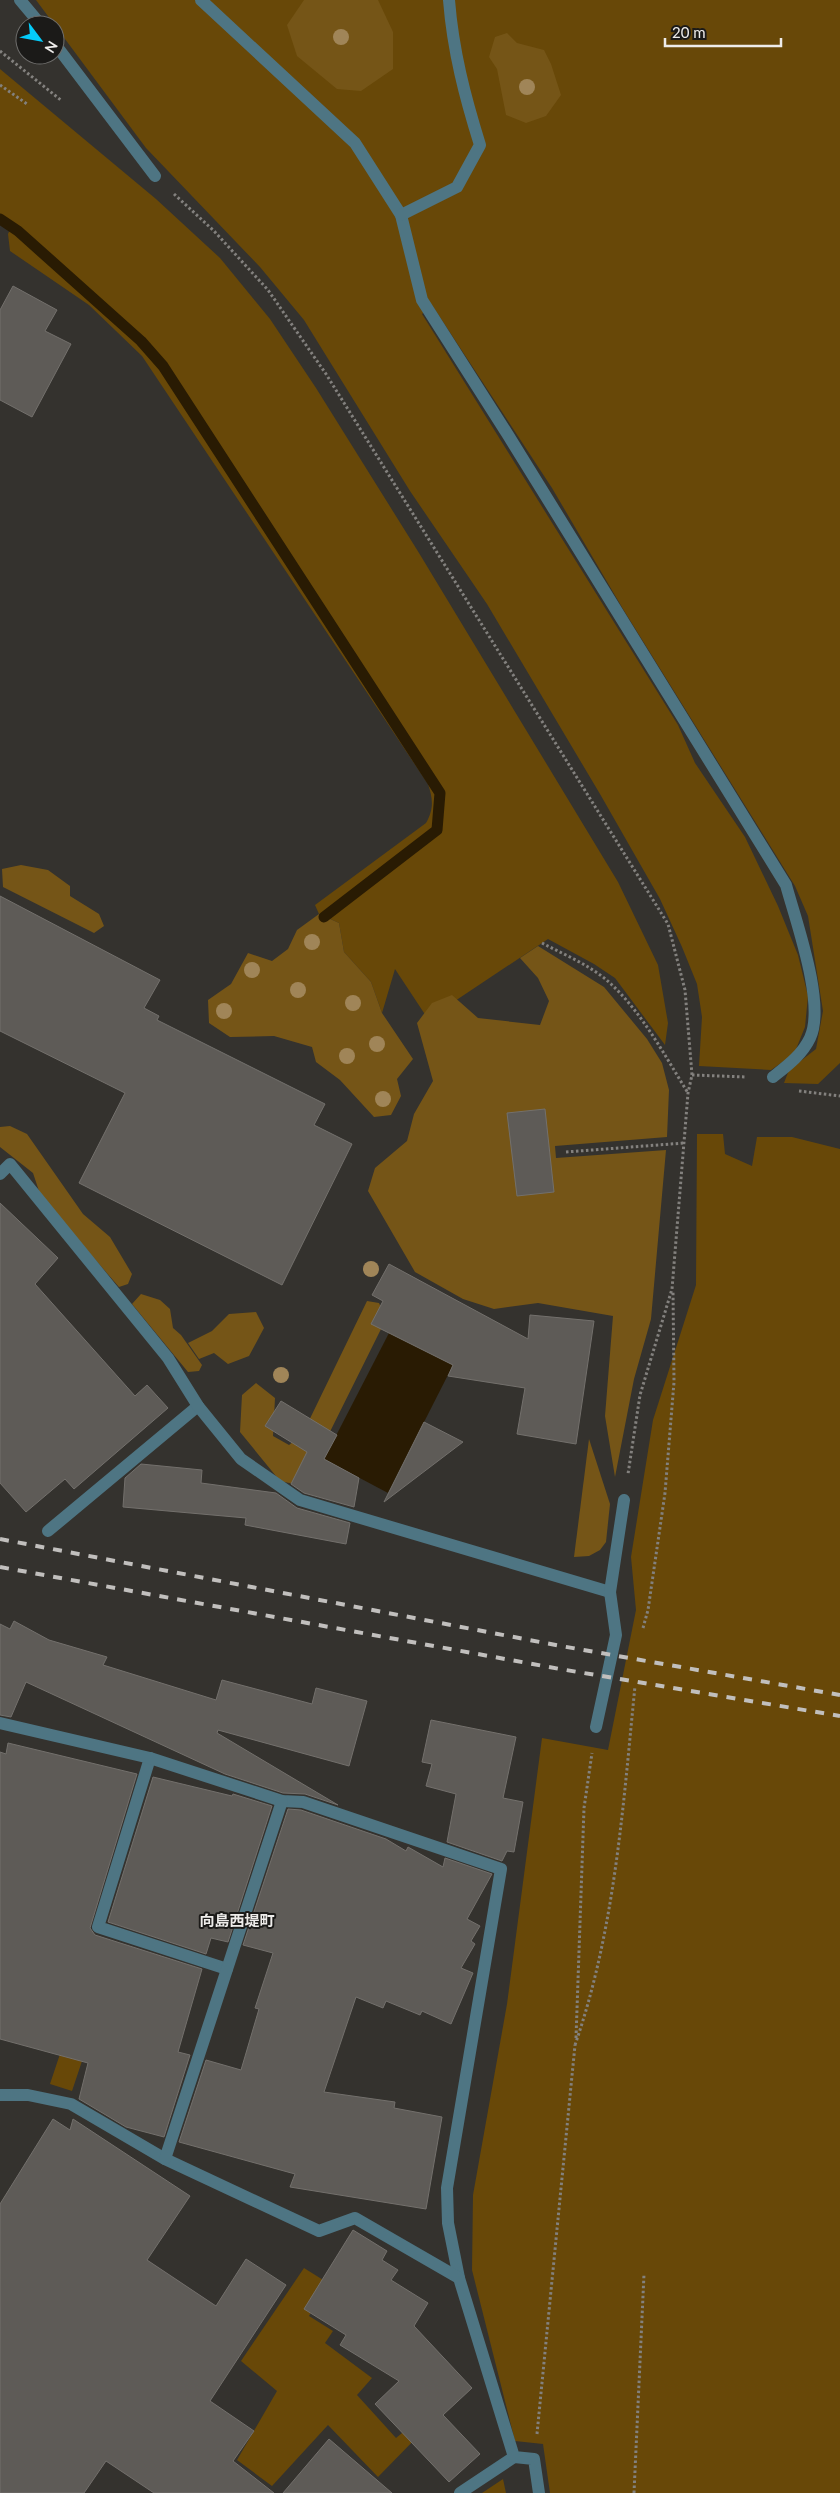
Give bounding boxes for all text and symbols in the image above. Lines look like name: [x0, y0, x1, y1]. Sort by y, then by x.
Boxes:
north arrow: [15, 15, 65, 65]
scale bar: [665, 15, 781, 47]
text: 20 m: [672, 23, 706, 41]
text: N: [41, 38, 62, 56]
district label: 向島西堤町: [199, 1911, 275, 1929]

